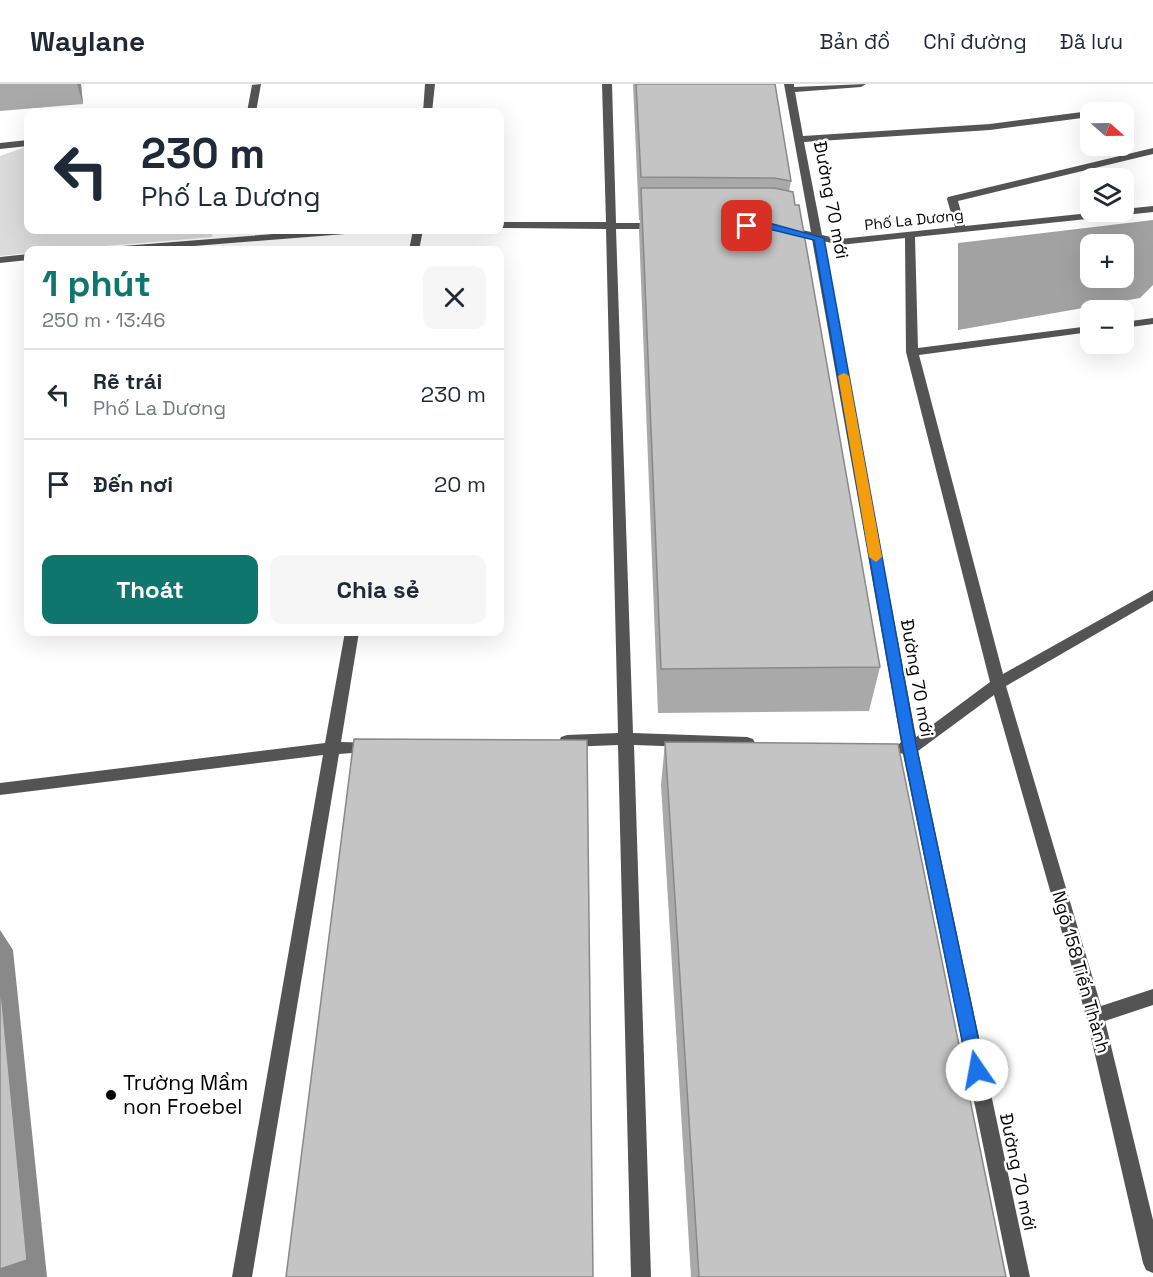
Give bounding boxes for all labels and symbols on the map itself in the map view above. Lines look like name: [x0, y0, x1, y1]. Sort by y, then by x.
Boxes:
north arrow: [1080, 102, 1134, 156]
street label: Đường 70 mới: [809, 139, 854, 261]
pin: [721, 200, 772, 251]
street label: Phố La Dương: [863, 205, 965, 234]
street label: Đường 70 mới: [896, 617, 939, 739]
street label: Ngõ 158 Tiến Thành: [1047, 888, 1116, 1056]
position arrow: [945, 1038, 1009, 1102]
place label: Trường Mầm non Froebel: [123, 1069, 248, 1120]
marker: Trường Mầm non Froebel: [104, 1088, 118, 1102]
street label: Đường 70 mới: [995, 1111, 1042, 1233]

